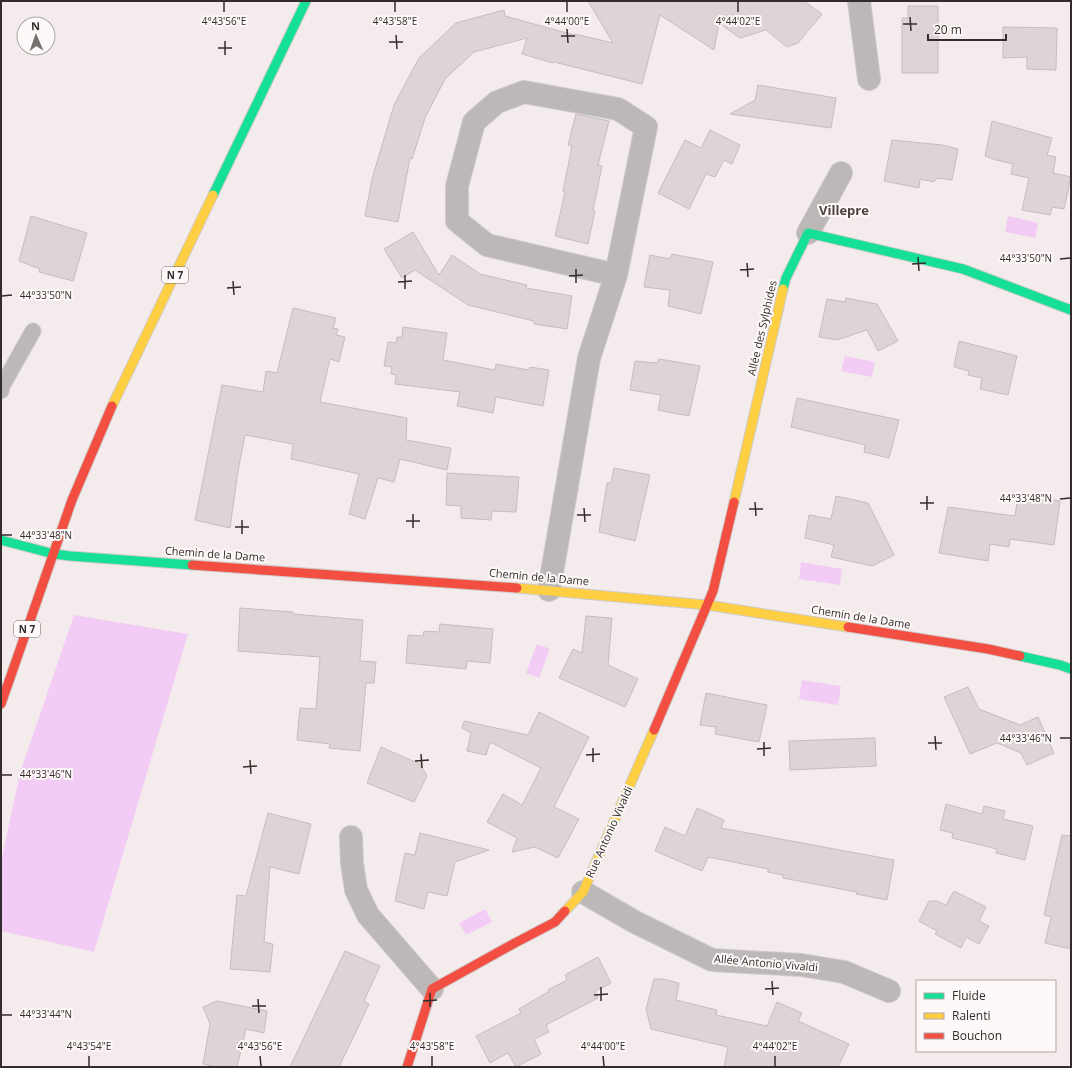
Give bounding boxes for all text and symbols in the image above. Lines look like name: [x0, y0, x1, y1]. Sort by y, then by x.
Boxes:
text: 4°43'56"E: [202, 14, 246, 28]
text: 4°43'58"E: [373, 14, 417, 28]
text: 4°44'00"E: [545, 14, 589, 28]
text: 4°44'02"E: [716, 14, 760, 28]
north arrow: [16, 16, 56, 56]
scale bar: [928, 16, 1006, 42]
text: N: [31, 18, 40, 33]
text: 20 m: [934, 21, 962, 38]
district label: Villepre: [819, 201, 869, 219]
text: 44°33'50"N: [1000, 251, 1052, 265]
road number: N 7: [162, 267, 188, 283]
street label: Allée des Sylphides: [743, 279, 780, 377]
text: 44°33'50"N: [20, 288, 72, 302]
text: 44°33'48"N: [1000, 491, 1052, 505]
text: 44°33'48"N: [20, 528, 72, 542]
street label: Chemin de la Dame: [164, 543, 266, 564]
street label: Chemin de la Dame: [488, 565, 590, 588]
street label: Chemin de la Dame: [810, 601, 912, 632]
road number: N 7: [14, 621, 40, 637]
text: 44°33'46"N: [1000, 731, 1052, 745]
text: 44°33'46"N: [20, 767, 72, 781]
street label: Rue Antonio Vivaldi: [582, 784, 636, 880]
street label: Allée Antonio Vivaldi: [713, 950, 819, 975]
legend: [916, 980, 1056, 1052]
text: Fluide: [952, 987, 986, 1004]
text: 44°33'44"N: [20, 1007, 72, 1021]
text: Ralenti: [952, 1007, 991, 1024]
text: Bouchon: [952, 1027, 1002, 1044]
text: 4°43'54"E: [67, 1039, 111, 1053]
text: 4°43'56"E: [238, 1039, 282, 1053]
text: 4°43'58"E: [410, 1039, 454, 1053]
text: 4°44'00"E: [581, 1039, 625, 1053]
text: 4°44'02"E: [753, 1039, 797, 1053]

